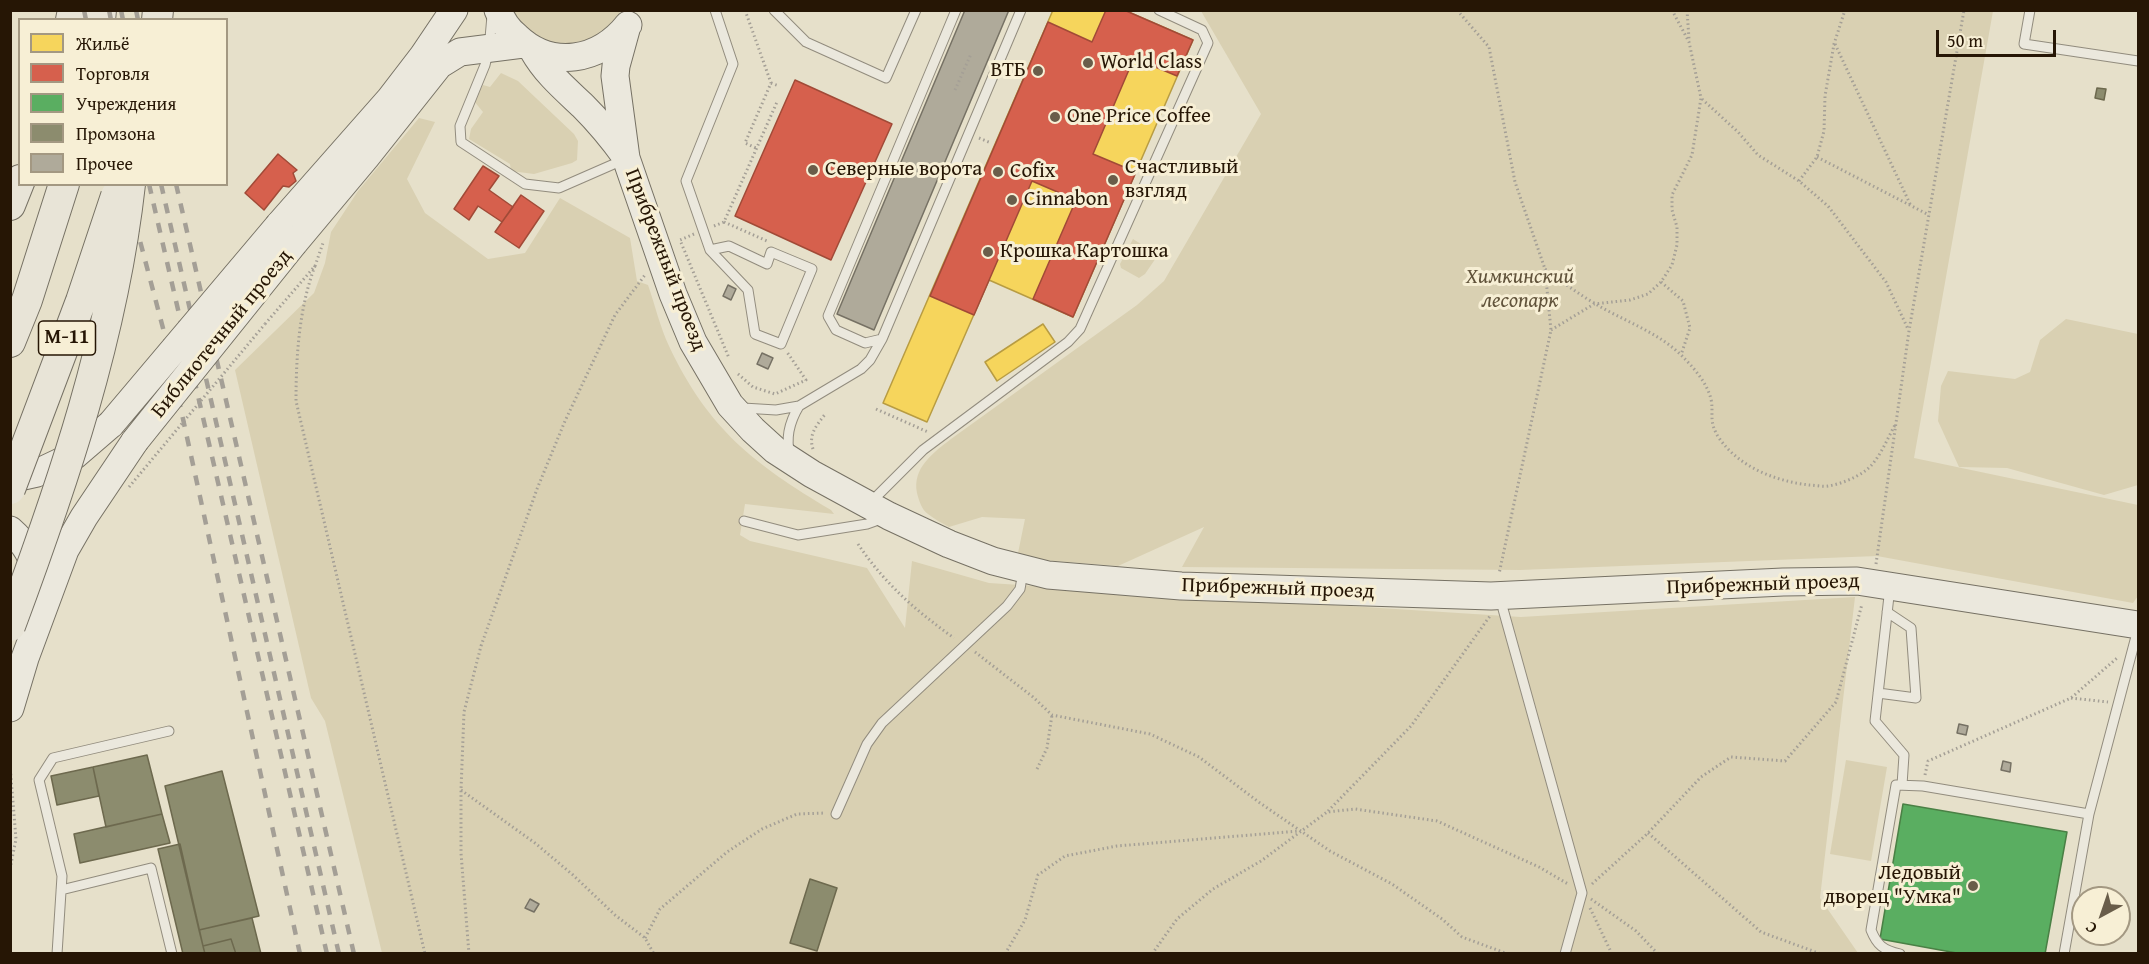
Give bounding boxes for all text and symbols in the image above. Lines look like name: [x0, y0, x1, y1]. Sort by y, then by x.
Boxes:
legend: [18, 18, 228, 186]
scale bar: [1939, 18, 2059, 56]
text: 50 m: [1947, 27, 1983, 54]
text: Жильё: [76, 30, 130, 57]
place label: World Class: [1100, 50, 1202, 76]
marker: World Class: [1081, 56, 1095, 70]
place label: ВТБ: [990, 58, 1026, 84]
text: Торговля: [76, 60, 150, 87]
marker: ВТБ: [1031, 64, 1045, 78]
text: Учреждения: [76, 90, 176, 117]
place label: One Price Coffee: [1067, 104, 1211, 130]
marker: One Price Coffee: [1048, 110, 1062, 124]
text: Промзона: [76, 120, 155, 147]
text: Прочее: [76, 150, 133, 177]
place label: Счастливый взгляд: [1125, 155, 1239, 205]
place label: Северные ворота: [825, 157, 982, 183]
place label: Cofix: [1010, 159, 1055, 185]
marker: Северные ворота: [806, 163, 820, 177]
street label: Прибрежный проезд: [619, 165, 711, 355]
marker: Cofix: [991, 165, 1005, 179]
marker: Счастливый взгляд: [1106, 173, 1120, 187]
place label: Cinnabon: [1024, 187, 1108, 213]
marker: Cinnabon: [1005, 193, 1019, 207]
place label: Крошка Картошка: [1000, 239, 1168, 265]
street label: Библиотечный проезд: [146, 245, 298, 423]
marker: Крошка Картошка: [981, 245, 995, 259]
park label: Химкинский лесопарк: [1466, 265, 1574, 315]
road number: М-11: [38, 321, 96, 355]
street label: Прибрежный проезд: [1666, 569, 1860, 601]
street label: Прибрежный проезд: [1181, 573, 1375, 605]
place label: Ледовый дворец "Умка": [1824, 861, 1961, 911]
marker: Ледовый дворец "Умка": [1966, 879, 1980, 893]
north arrow: [2071, 886, 2131, 946]
text: С: [2080, 916, 2102, 940]

